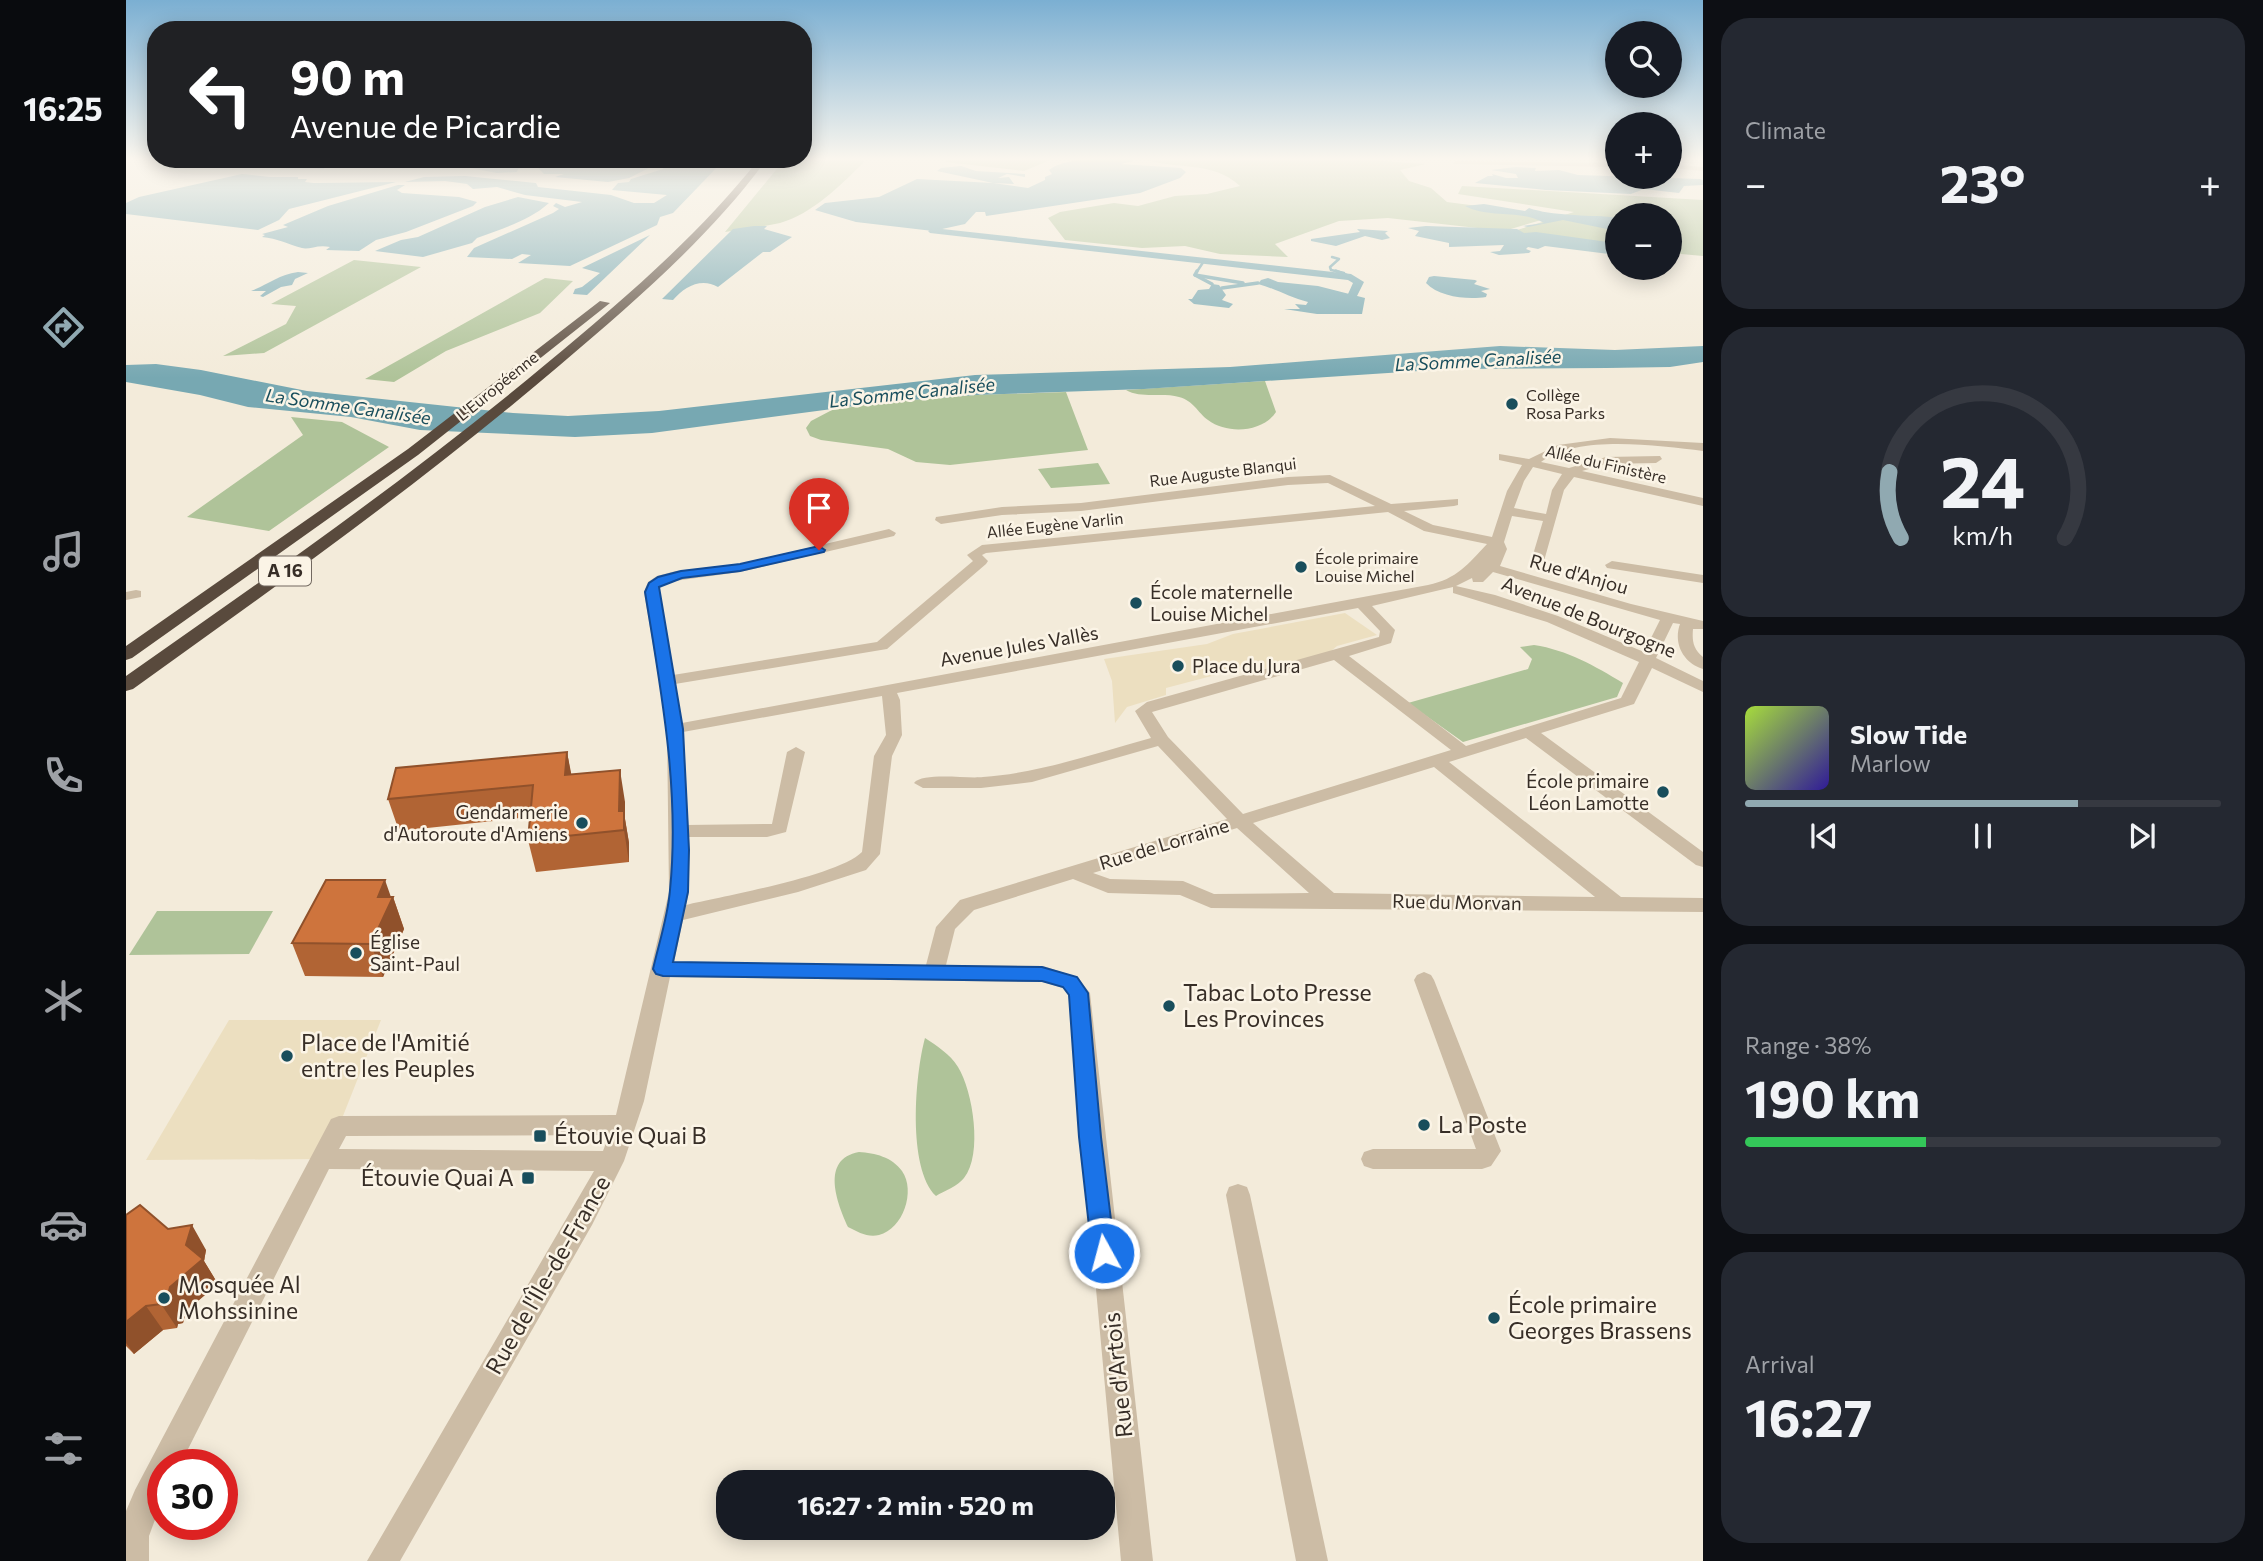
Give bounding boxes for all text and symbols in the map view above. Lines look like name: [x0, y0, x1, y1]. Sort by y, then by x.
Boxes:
map controls: [1605, 21, 1682, 280]
button: search: [1605, 21, 1682, 98]
text: 90 m: [290, 45, 405, 105]
icon: left: [175, 49, 266, 140]
text: 16:25: [23, 88, 103, 128]
text: Avenue de Picardie: [290, 105, 561, 145]
button: +: [1605, 112, 1682, 189]
text: Climate: [1745, 116, 1826, 144]
text: 23°: [1940, 150, 2026, 214]
text: −: [1745, 159, 1767, 206]
text: +: [2199, 159, 2221, 206]
button: −: [1605, 203, 1682, 280]
icon: directions: [39, 303, 88, 352]
water label: La Somme Canalisée: [1394, 345, 1562, 375]
street label: L'Européenne: [452, 347, 541, 424]
water label: La Somme Canalisée: [828, 372, 996, 412]
water label: La Somme Canalisée: [264, 384, 433, 429]
place label: Collège Rosa Parks: [1526, 385, 1605, 422]
marker: Collège Rosa Parks: [1504, 396, 1520, 412]
text: 24: [1940, 434, 2026, 523]
street label: Allée du Finistère: [1544, 440, 1668, 487]
street label: Rue Auguste Blanqui: [1148, 453, 1298, 490]
pin: [789, 478, 849, 550]
icon: arrive: [800, 489, 838, 527]
street label: Allée Eugène Varlin: [986, 508, 1124, 541]
text: km/h: [1953, 520, 2013, 550]
icon: music: [39, 527, 88, 576]
place label: École primaire Louise Michel: [1315, 548, 1419, 585]
street label: Rue d'Anjou: [1527, 548, 1631, 599]
road number: A 16: [259, 556, 311, 586]
marker: École primaire Louise Michel: [1293, 559, 1309, 575]
street label: Avenue de Bourgogne: [1499, 571, 1680, 662]
place label: École maternelle Louise Michel: [1150, 580, 1293, 625]
marker: École maternelle Louise Michel: [1128, 595, 1144, 611]
street label: Avenue Jules Vallès: [938, 620, 1100, 671]
place label: Place du Jura: [1192, 654, 1300, 677]
marker: Place du Jura: [1170, 658, 1186, 674]
text: Slow Tide: [1850, 718, 1967, 749]
text: Marlow: [1850, 749, 1931, 777]
icon: phone: [39, 751, 88, 800]
place label: École primaire Léon Lamotte: [1526, 769, 1649, 814]
marker: École primaire Léon Lamotte: [1655, 784, 1671, 800]
place label: Gendarmerie d'Autoroute d'Amiens: [383, 800, 568, 845]
street label: Rue de Lorraine: [1096, 813, 1232, 874]
marker: Gendarmerie d'Autoroute d'Amiens: [574, 815, 590, 831]
icon: previous: [1805, 817, 1843, 855]
icon: pause: [1964, 817, 2002, 855]
icon: next: [2123, 817, 2161, 855]
street label: Rue du Morvan: [1392, 889, 1522, 914]
place label: Église Saint-Paul: [370, 930, 460, 975]
marker: Église Saint-Paul: [348, 945, 364, 961]
icon: climate: [39, 976, 88, 1025]
place label: Tabac Loto Presse Les Provinces: [1183, 978, 1372, 1032]
marker: Tabac Loto Presse Les Provinces: [1161, 998, 1177, 1014]
place label: Place de l'Amitié entre les Peuples: [301, 1028, 475, 1082]
text: Range · 38%: [1745, 1031, 1872, 1059]
marker: Place de l'Amitié entre les Peuples: [279, 1048, 295, 1064]
text: 190 km: [1745, 1065, 1920, 1129]
place label: La Poste: [1438, 1110, 1527, 1138]
marker: La Poste: [1416, 1117, 1432, 1133]
place label: Étouvie Quai B: [554, 1121, 706, 1149]
marker: Étouvie Quai B: [532, 1128, 548, 1144]
place label: Étouvie Quai A: [361, 1163, 514, 1191]
street label: Rue de l'Île-de-France: [479, 1170, 615, 1379]
marker: Étouvie Quai A: [520, 1170, 536, 1186]
icon: car: [39, 1200, 88, 1249]
position arrow: [1067, 1216, 1141, 1290]
place label: Mosquée Al Mohssinine: [178, 1270, 301, 1324]
marker: Mosquée Al Mohssinine: [156, 1290, 172, 1306]
place label: École primaire Georges Brassens: [1508, 1290, 1692, 1344]
marker: École primaire Georges Brassens: [1486, 1310, 1502, 1326]
street label: Rue d'Artois: [1097, 1311, 1138, 1439]
text: Arrival: [1745, 1350, 1815, 1378]
text: 16:27: [1745, 1384, 1872, 1448]
icon: filters: [39, 1424, 88, 1473]
speed limit sign: 30: [147, 1449, 238, 1540]
text: 16:27 · 2 min · 520 m: [797, 1489, 1034, 1520]

